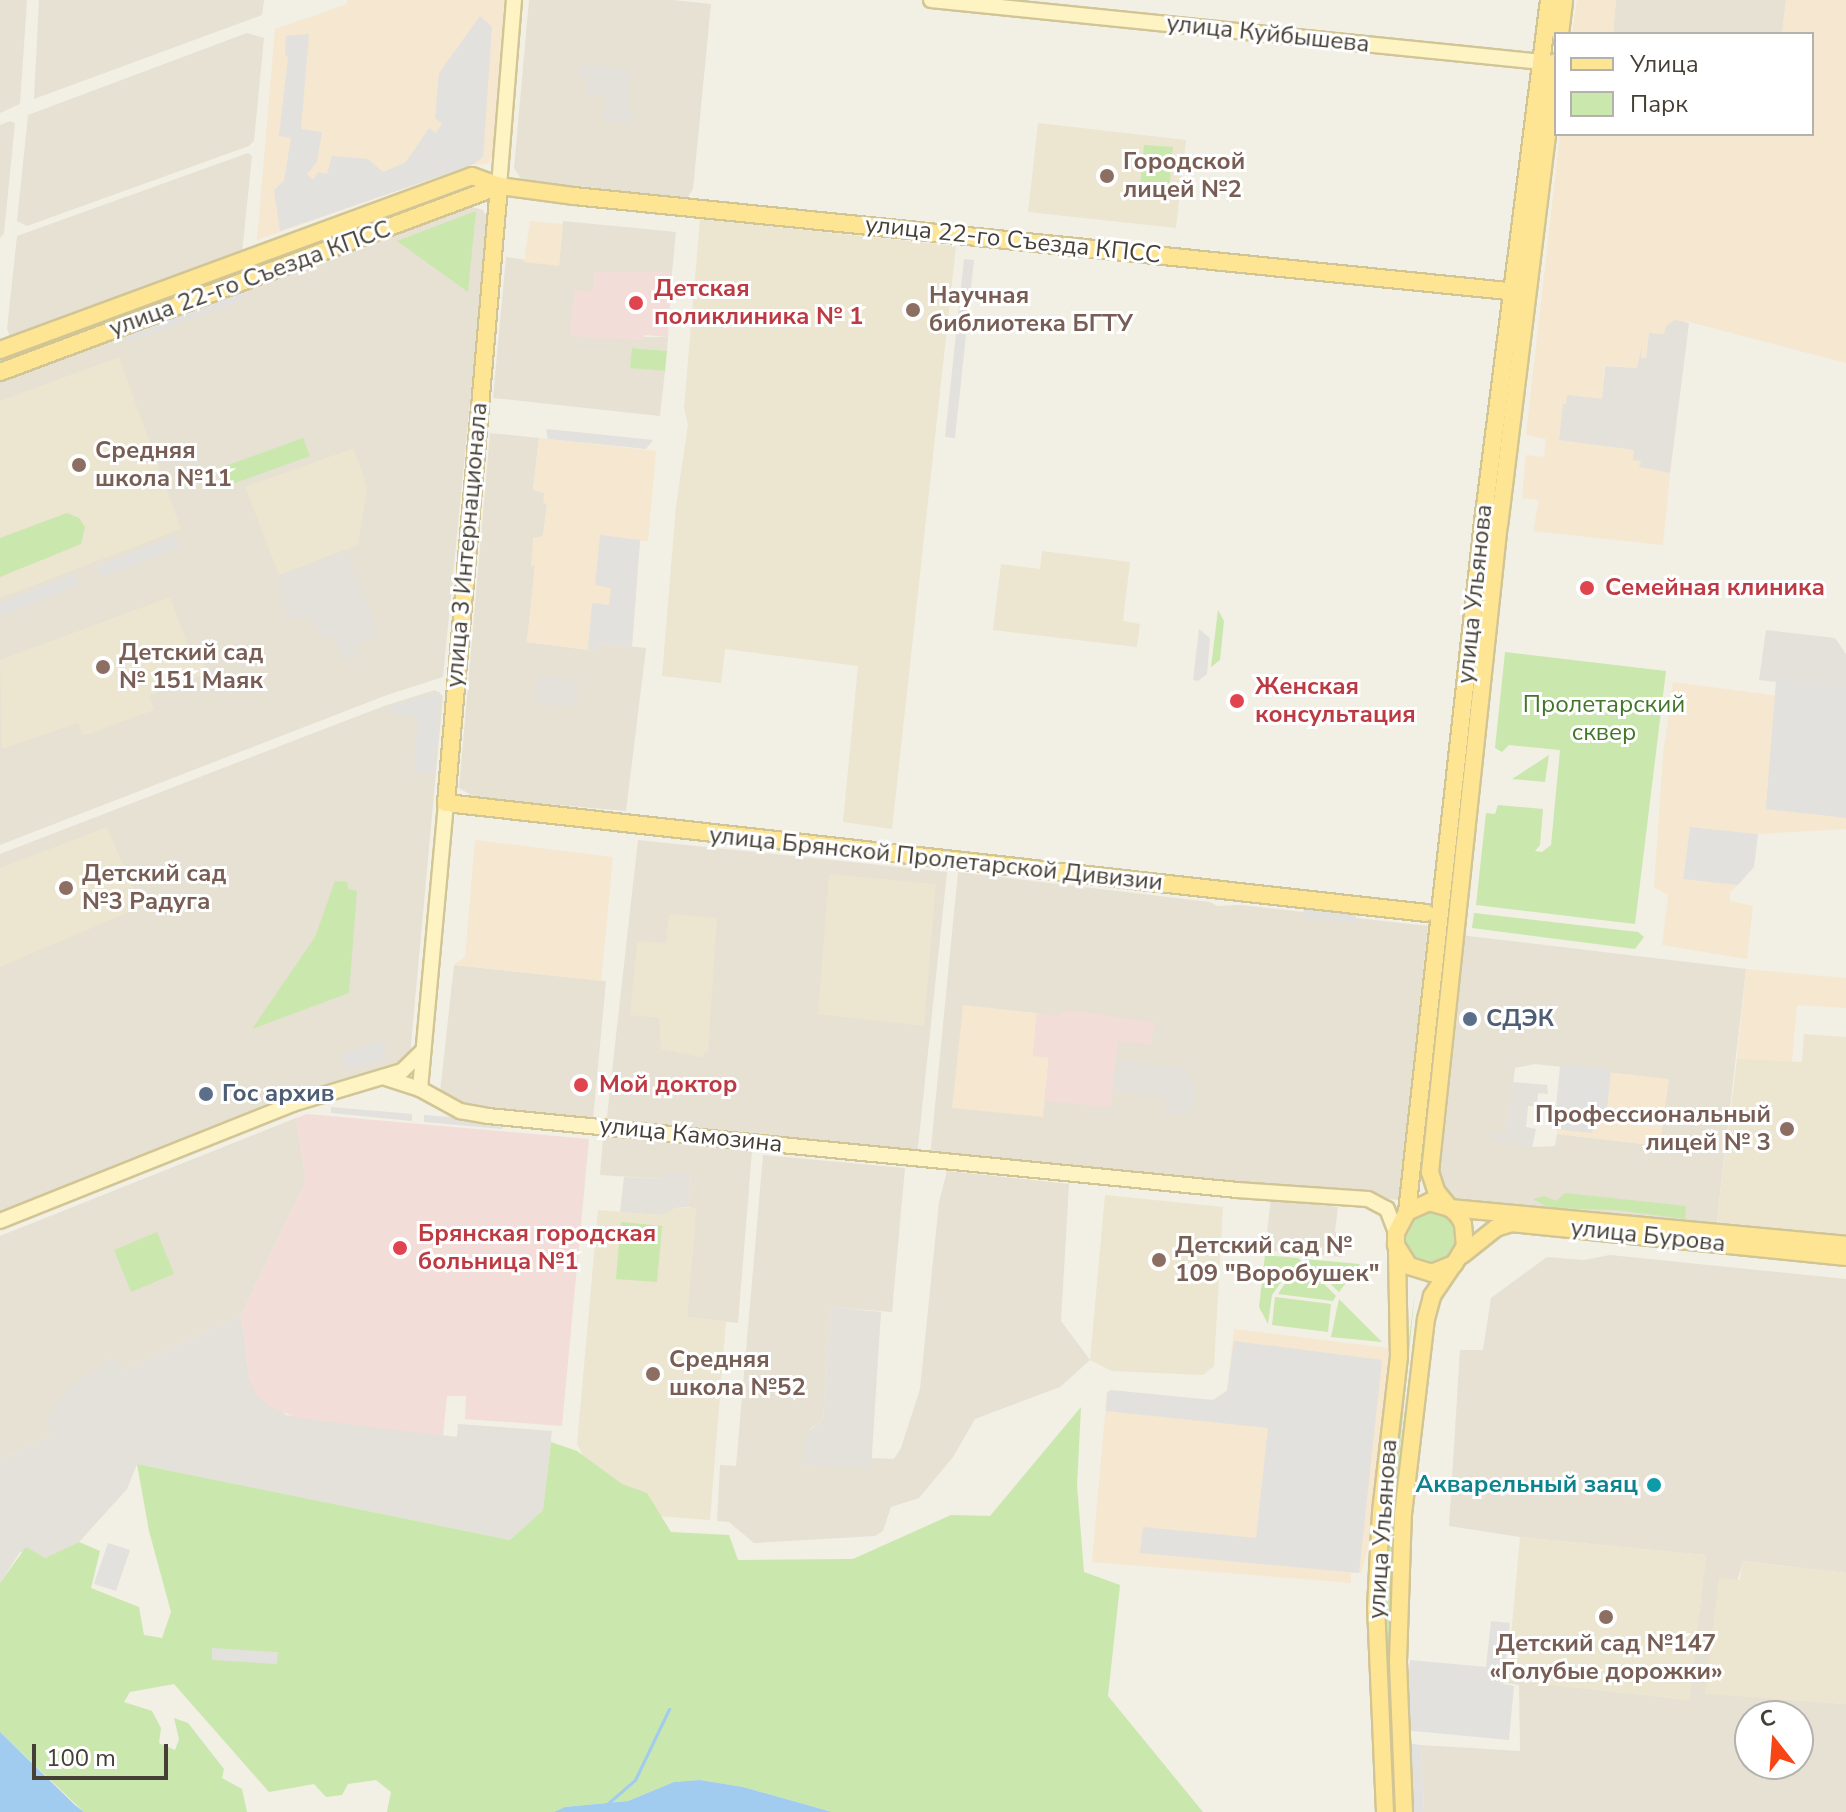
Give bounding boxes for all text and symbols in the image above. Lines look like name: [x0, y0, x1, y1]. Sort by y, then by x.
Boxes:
street label: улица Куйбышева: [1165, 9, 1371, 59]
legend: [1554, 32, 1814, 136]
text: Улица: [1630, 48, 1699, 80]
text: Парк: [1630, 88, 1688, 120]
place label: Городской лицей №2: [1123, 148, 1245, 204]
marker: Городской лицей №2: [1098, 167, 1116, 185]
street label: улица 22-го Съезда КПСС: [864, 210, 1162, 270]
street label: улица 22-го Съезда КПСС: [105, 215, 395, 343]
place label: Детская поликлиника № 1: [654, 275, 863, 331]
place label: Научная библиотека БГТУ: [929, 282, 1133, 338]
marker: Детская поликлиника № 1: [625, 292, 647, 314]
marker: Научная библиотека БГТУ: [904, 301, 922, 319]
street label: улица 3 Интернационала: [440, 401, 494, 689]
place label: Средняя школа №11: [95, 437, 232, 493]
marker: Средняя школа №11: [70, 456, 88, 474]
street label: улица Ульянова: [1451, 503, 1499, 685]
place label: Семейная клиника: [1605, 574, 1825, 602]
marker: Семейная клиника: [1576, 577, 1598, 599]
place label: Детский сад № 151 Маяк: [119, 639, 263, 695]
marker: Детский сад № 151 Маяк: [94, 658, 112, 676]
place label: Женская консультация: [1255, 673, 1416, 729]
marker: Женская консультация: [1226, 690, 1248, 712]
park label: Пролетарский сквер: [1523, 691, 1685, 747]
street label: улица Брянской Пролетарской Дивизии: [708, 821, 1164, 897]
place label: Детский сад №3 Радуга: [82, 860, 226, 916]
marker: Детский сад №3 Радуга: [57, 879, 75, 897]
place label: СДЭК: [1486, 1005, 1554, 1033]
marker: СДЭК: [1461, 1010, 1479, 1028]
place label: Мой доктор: [599, 1071, 738, 1099]
marker: Мой доктор: [570, 1074, 592, 1096]
place label: Гос архив: [222, 1080, 334, 1108]
marker: Гос архив: [197, 1085, 215, 1103]
place label: Профессиональный лицей № 3: [1535, 1101, 1771, 1157]
street label: улица Камозина: [598, 1111, 784, 1159]
marker: Профессиональный лицей № 3: [1778, 1120, 1796, 1138]
street label: улица Бурова: [1569, 1214, 1727, 1258]
place label: Брянская городская больница №1: [418, 1220, 656, 1276]
place label: Детский сад № 109 "Воробушек": [1175, 1232, 1379, 1288]
marker: Брянская городская больница №1: [389, 1237, 411, 1259]
marker: Детский сад № 109 "Воробушек": [1150, 1251, 1168, 1269]
place label: Средняя школа №52: [669, 1346, 806, 1402]
marker: Средняя школа №52: [644, 1365, 662, 1383]
street label: улица Ульянова: [1362, 1438, 1404, 1620]
place label: Акварельный заяц: [1415, 1471, 1638, 1499]
marker: Акварельный заяц: [1645, 1476, 1663, 1494]
marker: Детский сад №147 «Голубые дорожки»: [1597, 1608, 1615, 1626]
place label: Детский сад №147 «Голубые дорожки»: [1489, 1630, 1723, 1686]
north arrow: [1734, 1700, 1814, 1780]
text: С: [1756, 1702, 1779, 1735]
scale bar: [36, 1728, 172, 1778]
text: 100 m: [46, 1742, 116, 1774]

